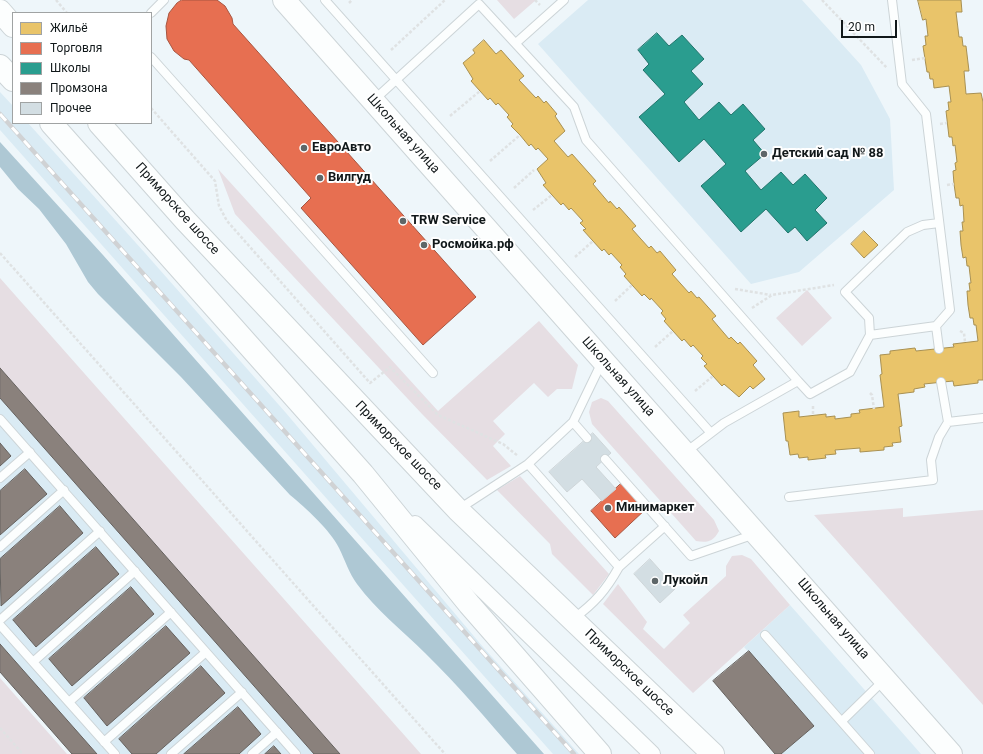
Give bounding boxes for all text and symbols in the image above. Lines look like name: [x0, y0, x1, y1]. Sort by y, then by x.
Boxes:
legend: [12, 12, 152, 124]
scale bar: [843, 12, 899, 38]
text: 20 m: [848, 20, 875, 34]
text: Жильё: [50, 21, 88, 35]
text: Торговля: [50, 41, 102, 55]
text: Школы: [50, 61, 91, 75]
text: Промзона: [50, 81, 107, 95]
street label: Школьная улица: [363, 91, 443, 177]
text: Прочее: [50, 101, 91, 115]
place label: ЕвроАвто: [312, 140, 371, 156]
marker: ЕвроАвто: [299, 143, 309, 153]
place label: Детский сад № 88: [772, 146, 883, 162]
marker: Детский сад № 88: [759, 149, 769, 159]
street label: Приморское шоссе: [132, 160, 222, 258]
place label: Вилгуд: [328, 170, 371, 186]
marker: Вилгуд: [315, 173, 325, 183]
place label: TRW Service: [411, 213, 486, 229]
marker: TRW Service: [398, 216, 408, 226]
place label: Росмойка.рф: [432, 237, 514, 253]
marker: Росмойка.рф: [419, 240, 429, 250]
street label: Школьная улица: [578, 334, 658, 420]
street label: Приморское шоссе: [351, 398, 445, 494]
place label: Минимаркет: [616, 500, 694, 516]
marker: Минимаркет: [603, 503, 613, 513]
place label: Лукойл: [663, 573, 708, 589]
marker: Лукойл: [650, 576, 660, 586]
street label: Школьная улица: [794, 576, 872, 662]
street label: Приморское шоссе: [581, 626, 677, 720]

